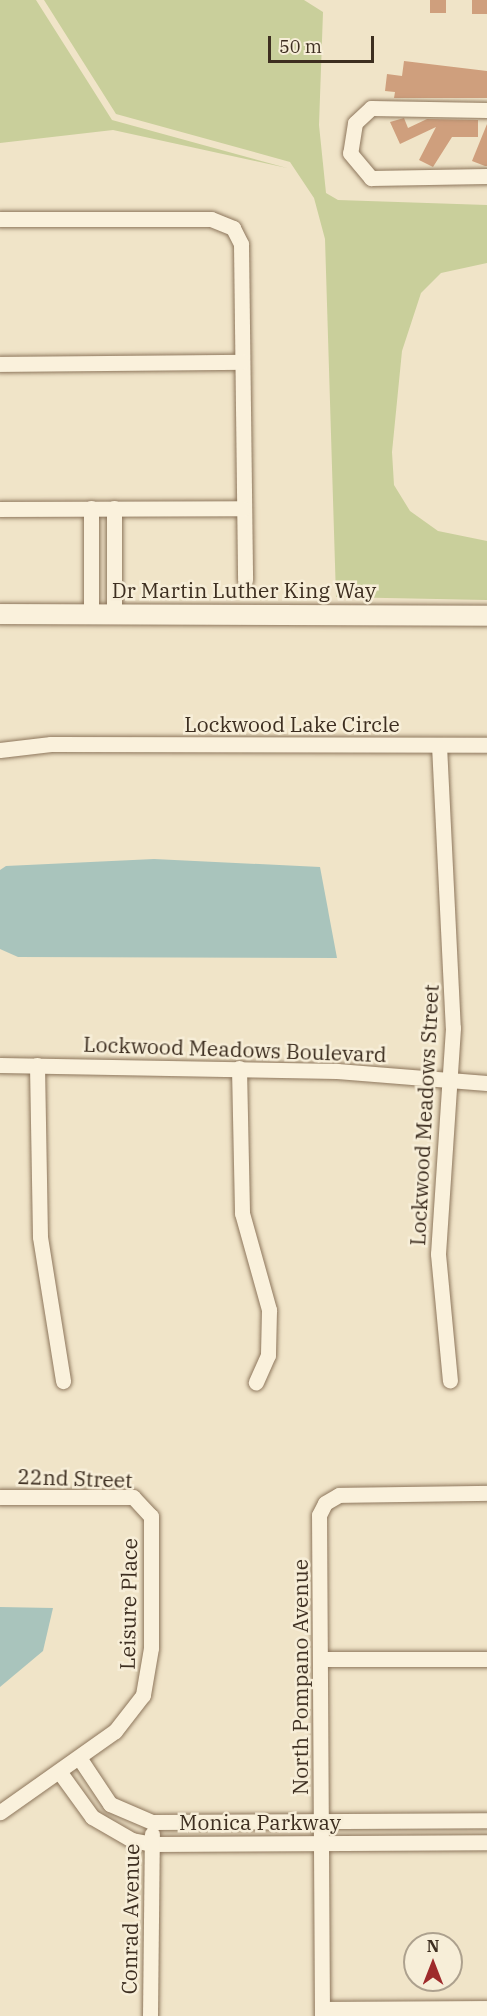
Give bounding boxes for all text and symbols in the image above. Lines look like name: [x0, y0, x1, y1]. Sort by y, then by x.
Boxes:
scale bar: [271, 24, 378, 62]
text: 50 m: [279, 35, 322, 58]
street label: Dr Martin Luther King Way: [112, 577, 376, 603]
street label: Lockwood Lake Circle: [184, 711, 400, 737]
street label: Lockwood Meadows Street: [405, 984, 443, 1246]
street label: Lockwood Meadows Boulevard: [83, 1031, 387, 1067]
street label: 22nd Street: [17, 1463, 133, 1493]
street label: Leisure Place: [114, 1538, 142, 1670]
street label: North Pompano Avenue: [287, 1559, 313, 1795]
street label: Monica Parkway: [179, 1809, 341, 1835]
street label: Conrad Avenue: [116, 1843, 144, 1995]
north arrow: [403, 1932, 463, 1992]
text: N: [427, 1936, 439, 1956]

